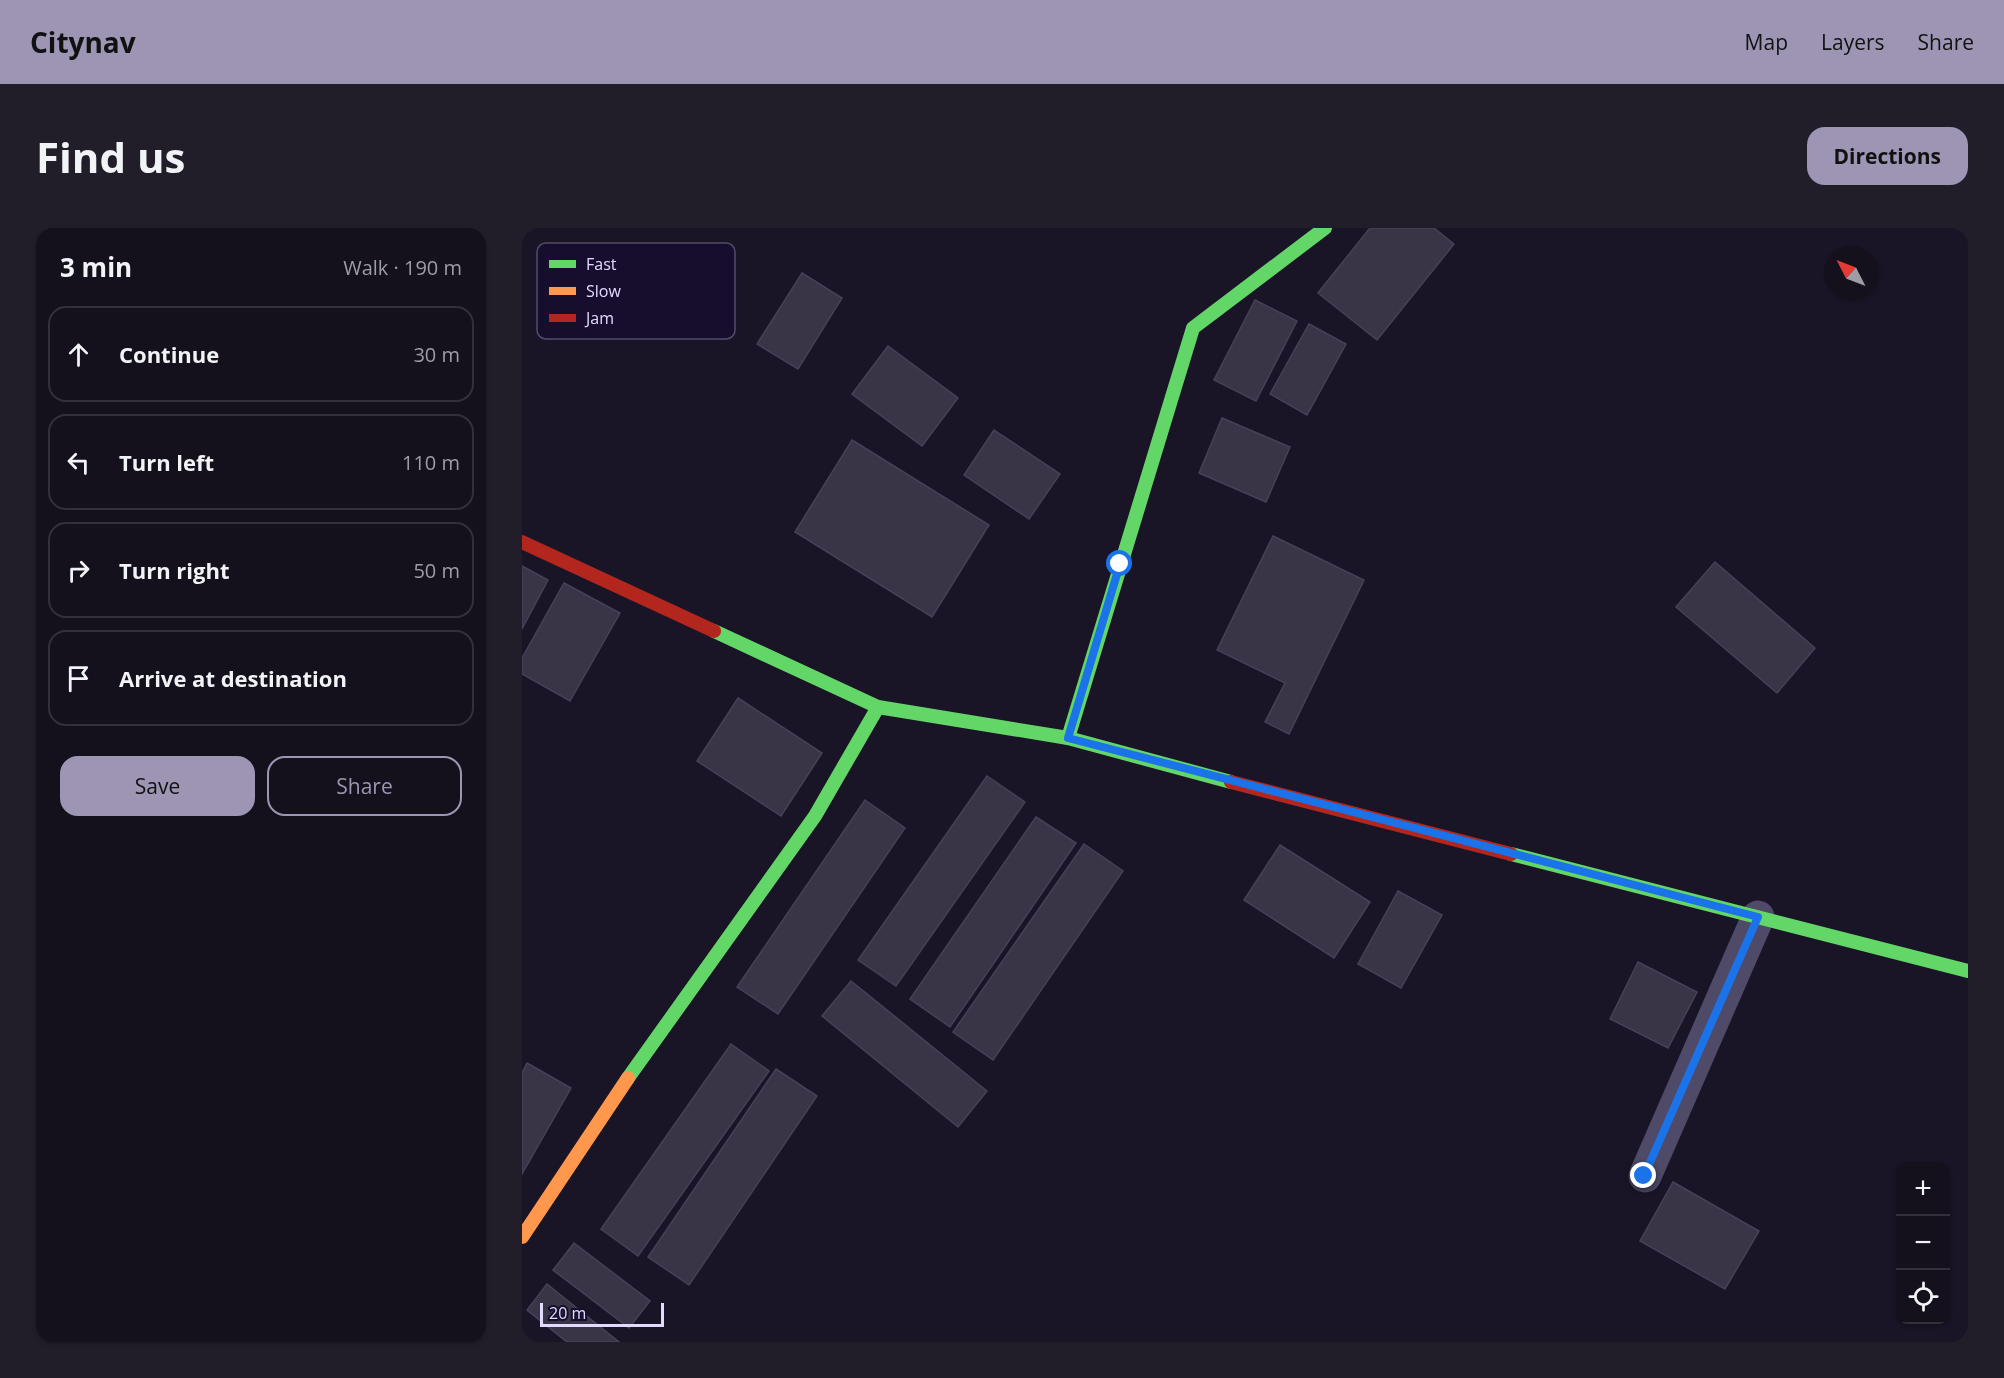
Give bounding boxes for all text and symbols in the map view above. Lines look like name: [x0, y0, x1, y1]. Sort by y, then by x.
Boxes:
text: Citynav: [30, 23, 136, 61]
text: Map: [1745, 28, 1788, 56]
text: Layers: [1821, 28, 1885, 56]
text: Share: [1918, 28, 1974, 56]
button: Directions: [1807, 127, 1968, 185]
text: Find us: [36, 128, 185, 185]
legend: [537, 243, 735, 339]
north arrow: [1824, 246, 1878, 300]
text: 3 min: [60, 249, 132, 285]
text: Fast: [586, 253, 617, 275]
text: Walk · 190 m: [343, 254, 462, 281]
text: Slow: [586, 280, 621, 302]
text: Jam: [584, 307, 614, 329]
icon: ahead: [62, 338, 95, 371]
text: Continue: [119, 339, 219, 369]
text: 30 m: [413, 341, 460, 368]
icon: left: [62, 446, 95, 479]
text: Turn left: [119, 447, 214, 477]
text: 110 m: [402, 449, 460, 476]
route start: [1106, 550, 1132, 576]
icon: right: [62, 554, 95, 587]
text: Turn right: [119, 555, 230, 585]
text: 50 m: [413, 557, 460, 584]
icon: arrive: [62, 662, 95, 695]
text: Arrive at destination: [119, 663, 347, 693]
button: Save: [60, 756, 255, 816]
button: Share: [267, 756, 462, 816]
route end: [1630, 1162, 1656, 1188]
map controls: [1896, 1162, 1950, 1324]
button: +: [1896, 1162, 1950, 1216]
button: −: [1896, 1216, 1950, 1270]
button: locate: [1896, 1270, 1950, 1324]
scale bar: [540, 1300, 664, 1328]
text: 20 m: [549, 1302, 586, 1324]

